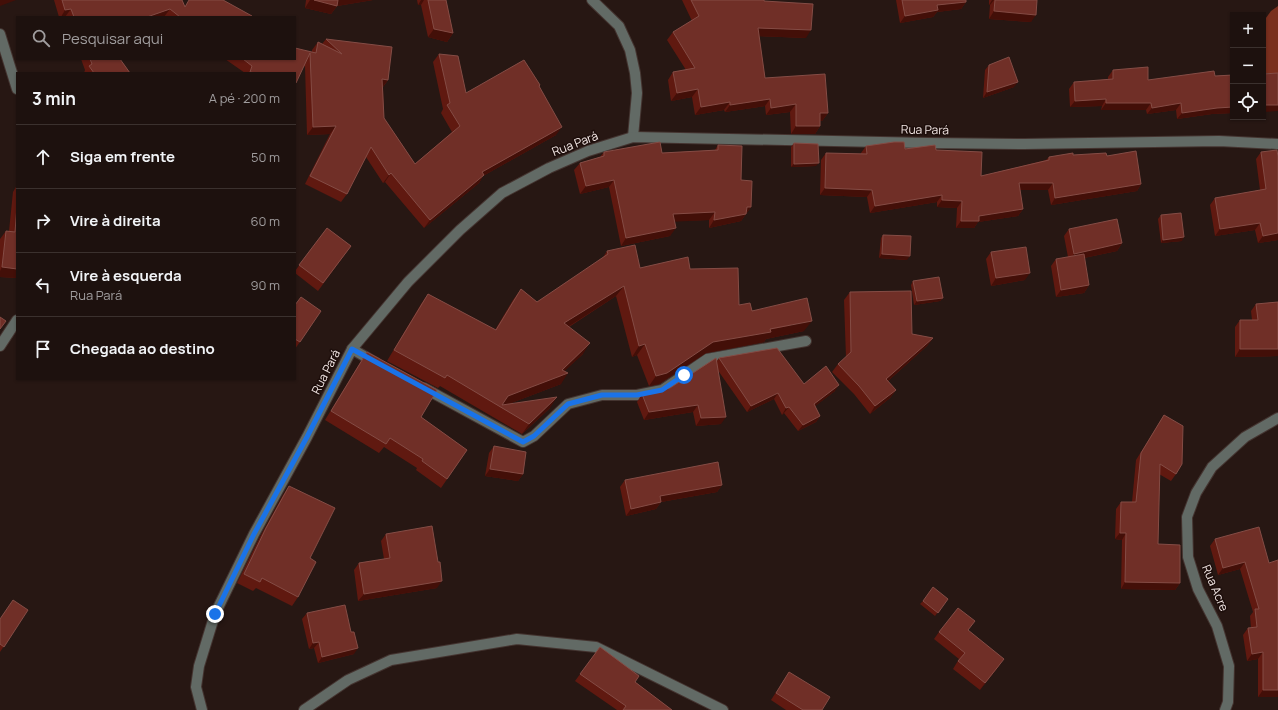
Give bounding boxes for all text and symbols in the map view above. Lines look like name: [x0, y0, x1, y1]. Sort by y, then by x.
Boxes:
map controls: [1230, 12, 1266, 120]
button: +: [1230, 12, 1266, 48]
search box: [16, 16, 296, 60]
icon: search: [30, 27, 52, 49]
text: Pesquisar aqui: [62, 28, 163, 49]
button: −: [1230, 48, 1266, 84]
button: locate: [1230, 84, 1266, 120]
text: 3 min: [32, 87, 76, 110]
text: A pé · 200 m: [209, 89, 280, 107]
street label: Rua Pará: [901, 121, 949, 138]
street label: Rua Pará: [549, 127, 600, 160]
icon: ahead: [32, 146, 54, 168]
text: Siga em frente: [70, 146, 175, 167]
text: 50 m: [251, 148, 280, 166]
icon: right: [32, 210, 54, 232]
text: Vire à direita: [70, 210, 161, 231]
text: 60 m: [250, 212, 280, 230]
text: Vire à esquerda: [70, 265, 182, 286]
icon: left: [32, 274, 54, 296]
text: 90 m: [250, 276, 280, 294]
text: Rua Pará: [70, 286, 122, 304]
icon: arrive: [32, 338, 54, 360]
text: Chegada ao destino: [70, 338, 215, 359]
street label: Rua Pará: [307, 346, 344, 397]
route start: [675, 366, 693, 384]
street label: Rua Acre: [1198, 562, 1233, 614]
route end: [206, 605, 224, 623]

